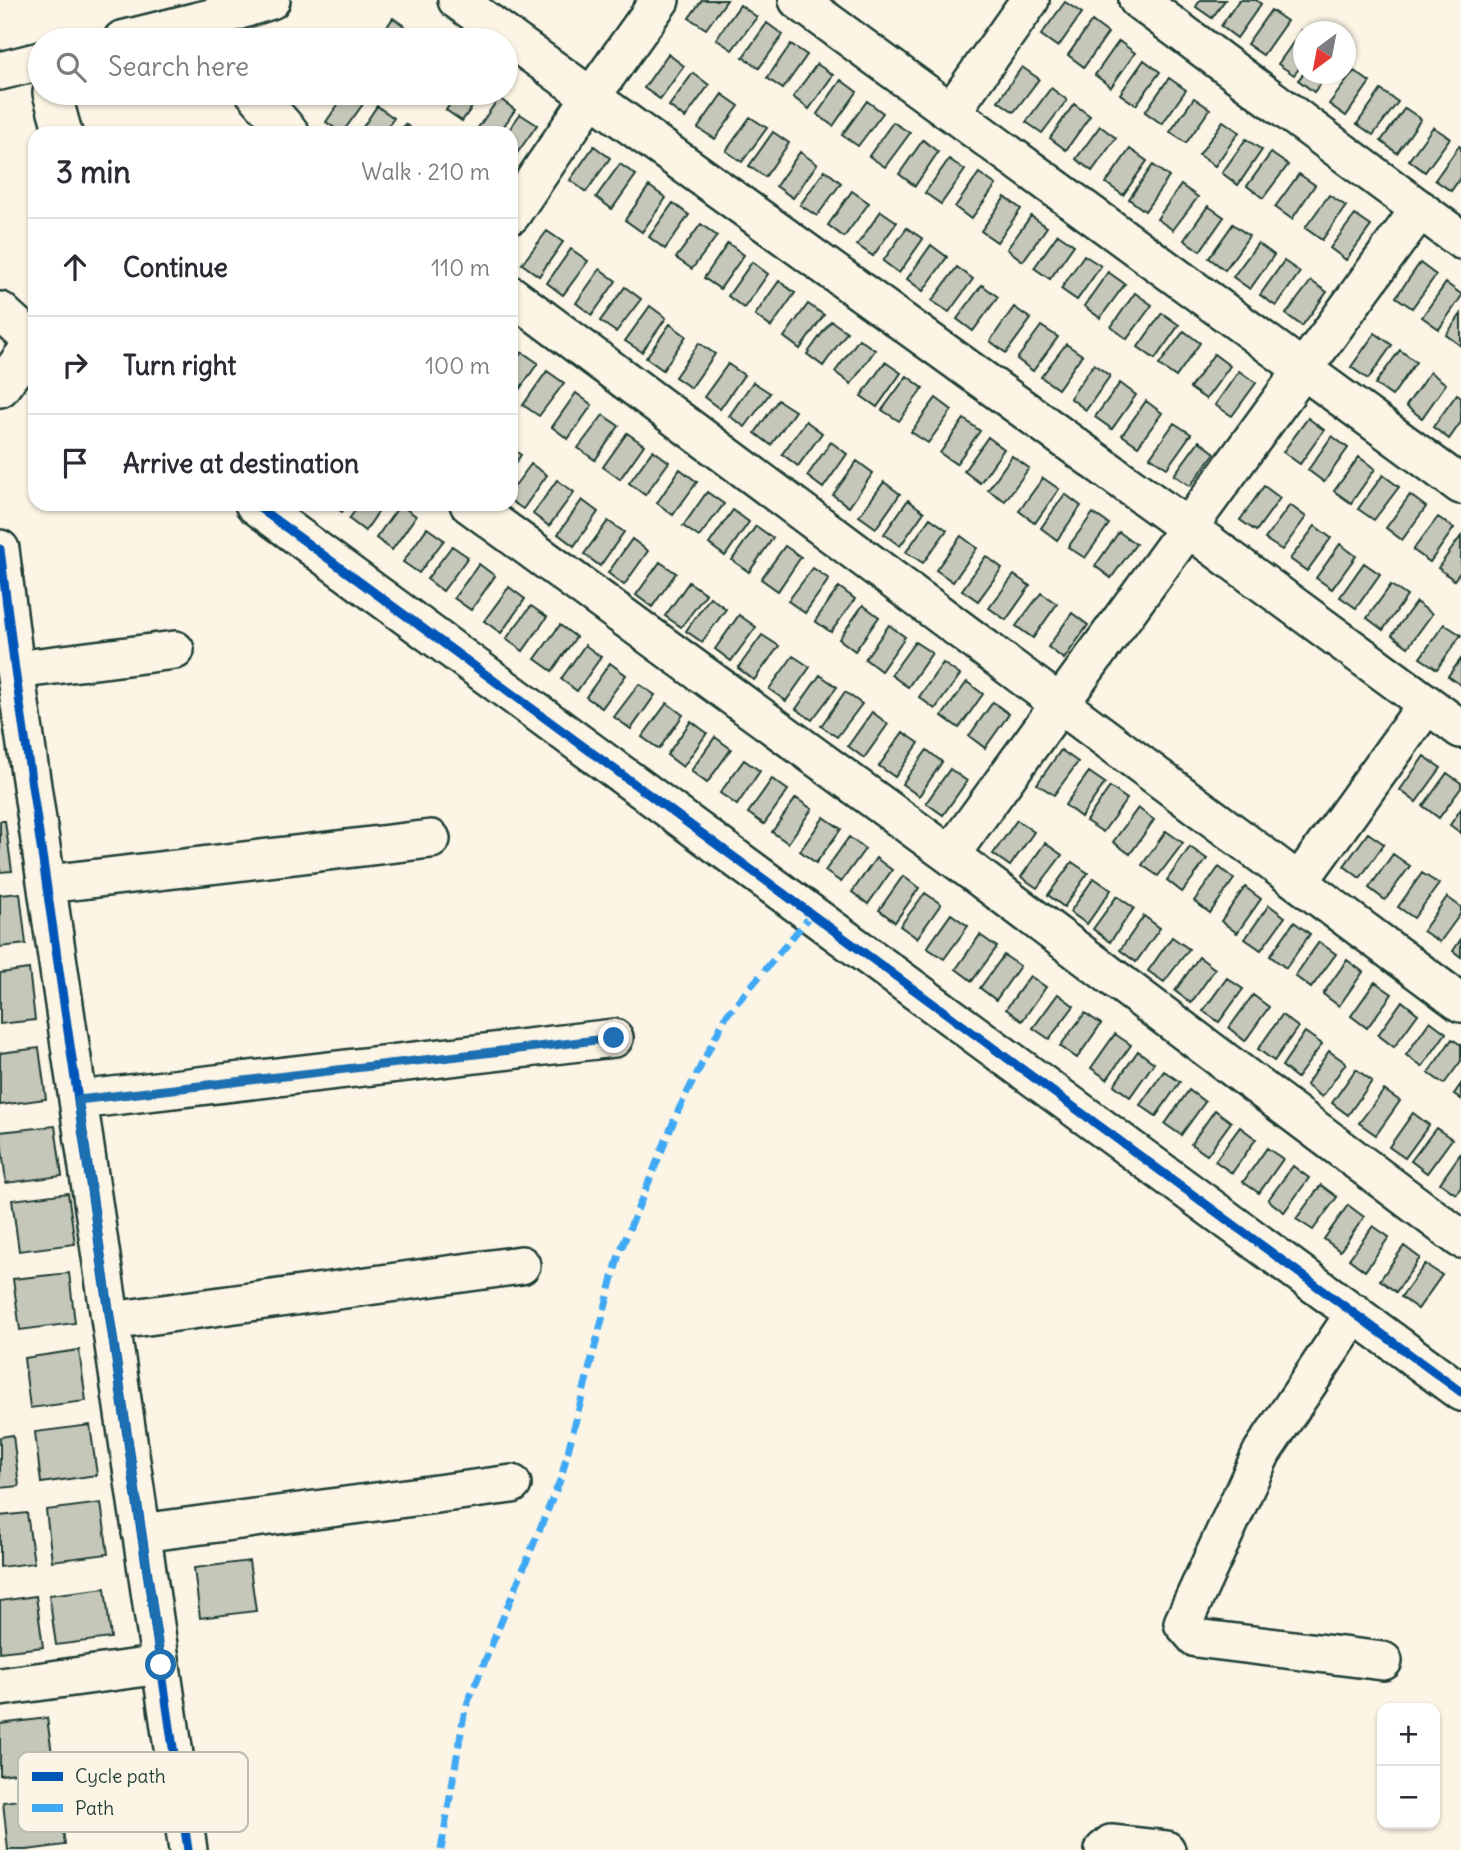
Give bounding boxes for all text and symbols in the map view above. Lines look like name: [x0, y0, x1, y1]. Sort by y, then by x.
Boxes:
north arrow: [1293, 21, 1356, 84]
search box: [28, 28, 518, 105]
icon: search: [52, 48, 90, 86]
text: Search here: [108, 50, 249, 83]
text: 3 min: [56, 153, 131, 191]
text: Walk · 210 m: [361, 157, 490, 186]
icon: ahead: [56, 248, 94, 286]
text: Continue: [123, 251, 228, 284]
text: 110 m: [431, 253, 490, 282]
icon: right: [56, 346, 94, 384]
text: Turn right: [123, 349, 236, 382]
text: 100 m: [425, 351, 490, 380]
icon: arrive: [56, 444, 94, 482]
text: Arrive at destination: [123, 447, 359, 480]
route end: [598, 1022, 629, 1053]
route start: [145, 1649, 176, 1680]
map controls: [1377, 1703, 1440, 1829]
button: +: [1377, 1703, 1440, 1766]
legend: [18, 1752, 248, 1832]
text: Cycle path: [75, 1764, 166, 1788]
button: −: [1377, 1766, 1440, 1829]
text: Path: [75, 1796, 114, 1820]

